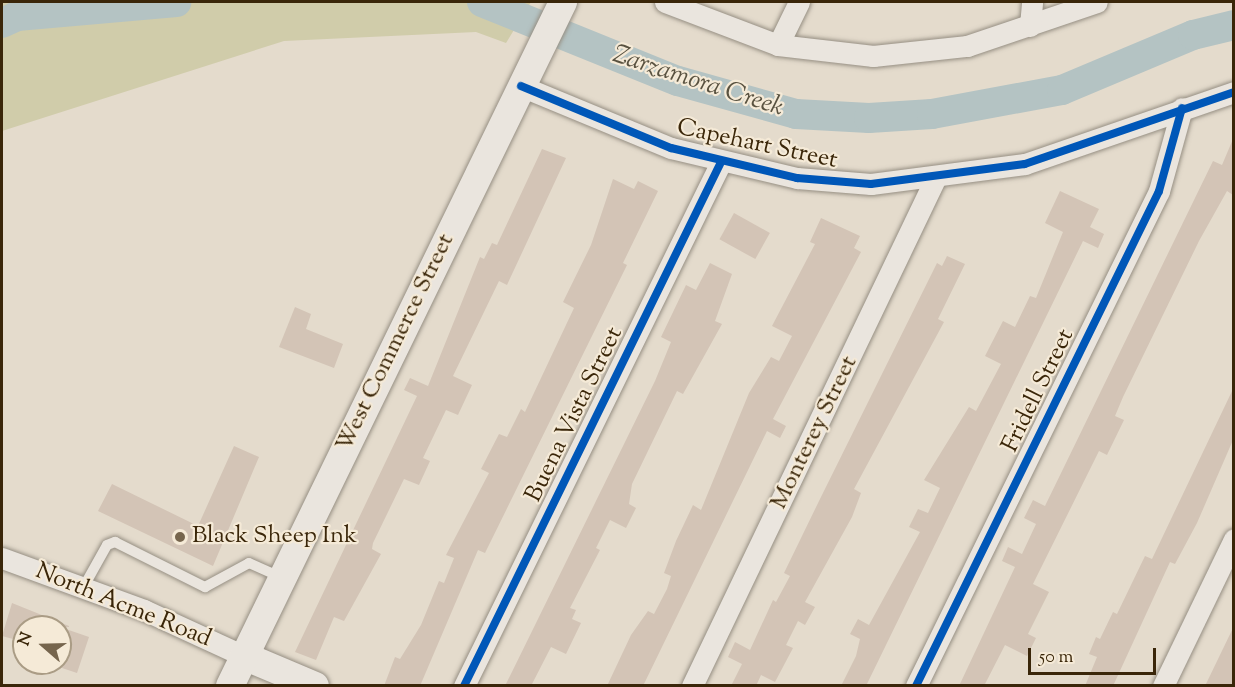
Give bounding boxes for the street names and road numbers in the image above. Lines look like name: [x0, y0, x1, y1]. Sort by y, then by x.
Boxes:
street label: Capehart Street: [674, 114, 840, 176]
street label: West Commerce Street: [331, 229, 461, 457]
street label: Buena Vista Street: [520, 323, 630, 507]
street label: Fridell Street: [997, 325, 1081, 457]
street label: Monterey Street: [765, 352, 865, 514]
street label: North Acme Road: [31, 558, 215, 654]

